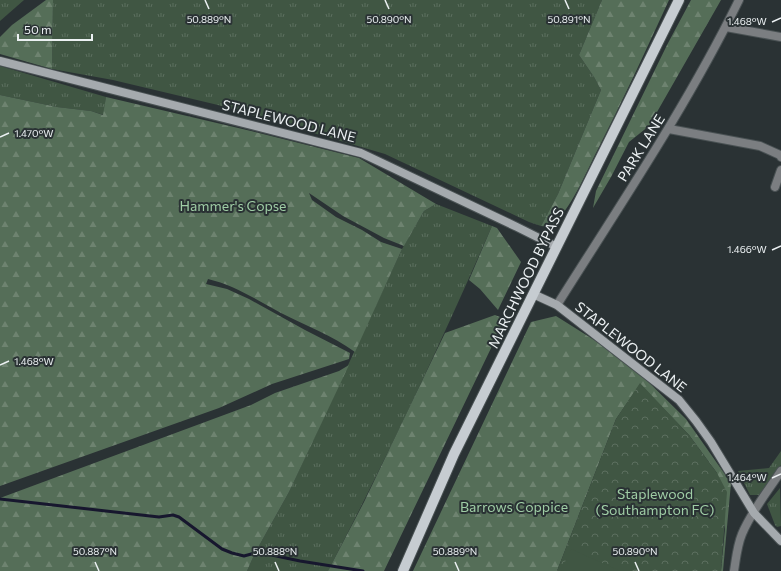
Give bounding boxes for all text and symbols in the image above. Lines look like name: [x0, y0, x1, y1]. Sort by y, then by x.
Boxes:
text: 50.889°N: [187, 13, 231, 25]
text: 50.890°N: [366, 13, 412, 25]
text: 50.891°N: [547, 13, 591, 25]
text: 1.468°W: [727, 15, 767, 27]
scale bar: [18, 16, 92, 42]
text: 50 m: [24, 22, 52, 36]
street label: STAPLEWOOD LANE: [221, 96, 358, 145]
street label: PARK LANE: [613, 111, 668, 184]
text: 1.470°W: [15, 127, 53, 139]
park label: Hammer's Copse: [180, 197, 286, 214]
street label: MARCHWOOD BYPASS: [484, 205, 567, 351]
text: 1.466°W: [727, 243, 767, 255]
street label: STAPLEWOOD LANE: [572, 298, 691, 395]
text: 1.468°W: [14, 355, 54, 367]
text: 1.464°W: [727, 471, 767, 483]
park label: Staplewood (Southampton FC): [596, 485, 714, 518]
park label: Barrows Coppice: [460, 498, 568, 515]
text: 50.887°N: [73, 545, 117, 557]
text: 50.888°N: [253, 545, 297, 557]
text: 50.889°N: [433, 545, 477, 557]
text: 50.890°N: [612, 545, 658, 557]

